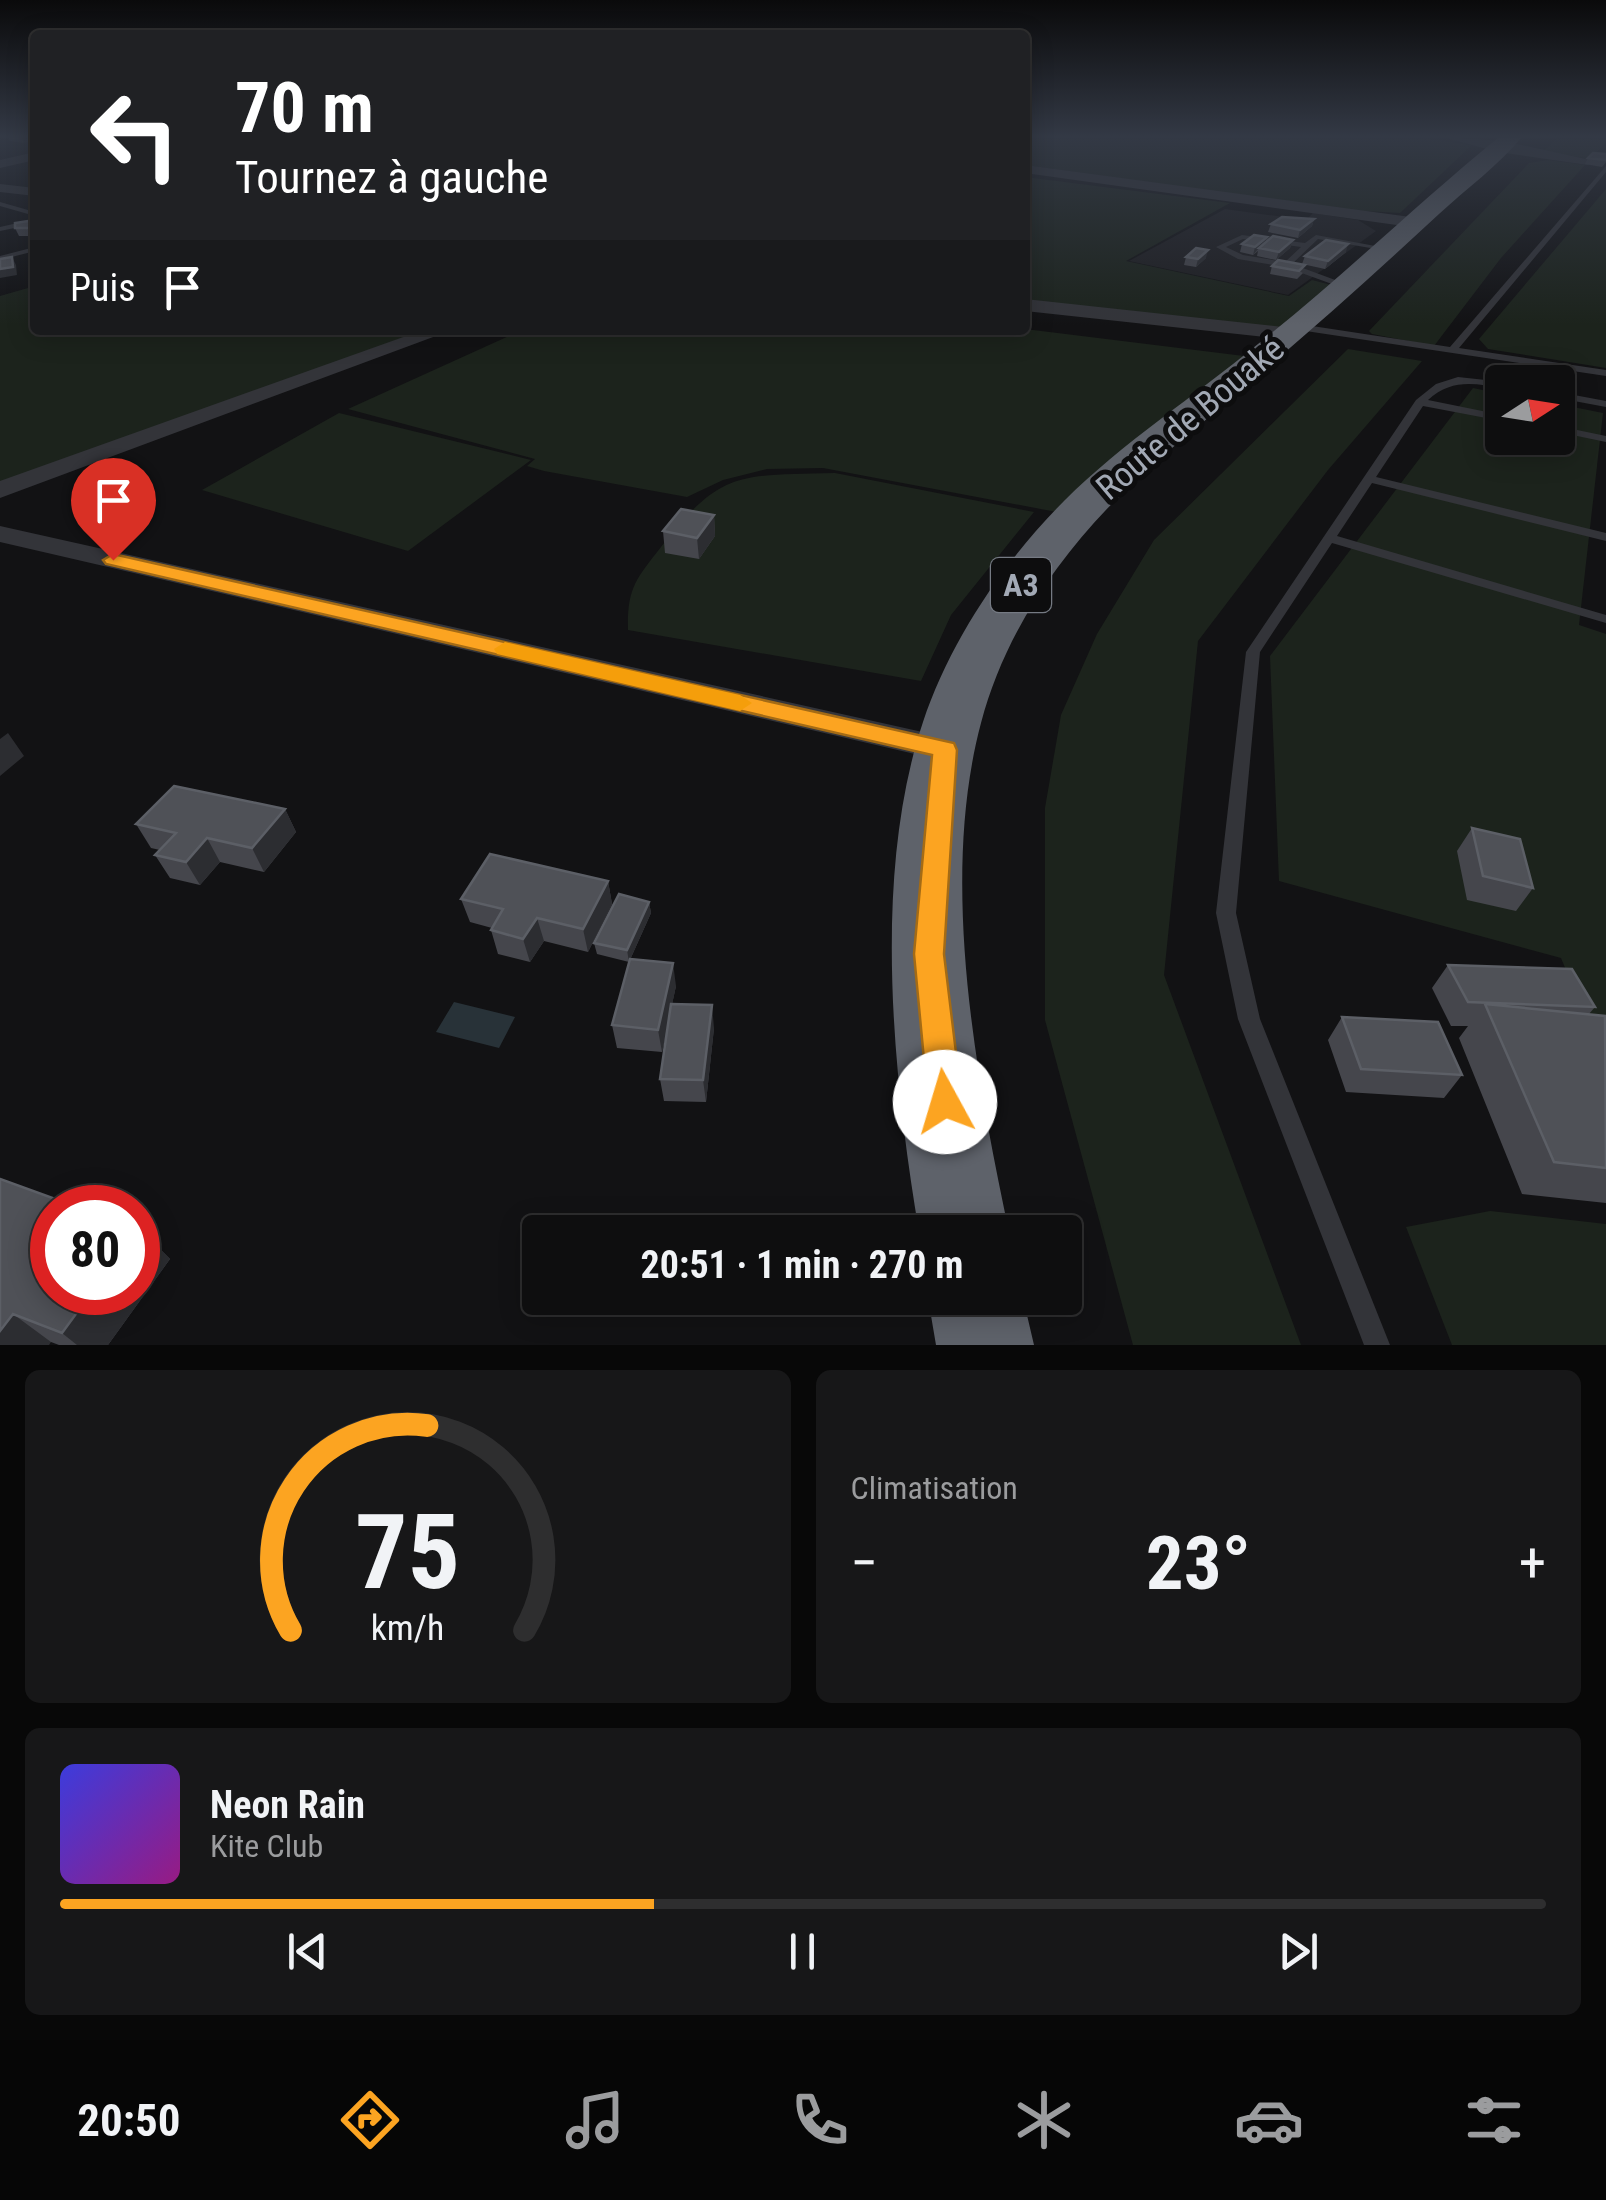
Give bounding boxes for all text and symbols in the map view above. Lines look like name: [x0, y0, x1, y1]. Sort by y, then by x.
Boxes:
text: 70 m: [235, 67, 374, 149]
icon: left: [70, 70, 200, 200]
text: Tournez à gauche: [235, 151, 548, 204]
icon: arrive: [155, 260, 210, 315]
text: Puis: [70, 266, 135, 310]
street label: Route de Bouaké: [1088, 328, 1292, 509]
north arrow: [1485, 365, 1575, 455]
map controls: [1485, 365, 1575, 455]
pin: [71, 458, 156, 561]
icon: arrive: [86, 473, 141, 528]
road number: A3: [991, 558, 1051, 612]
position arrow: [893, 1050, 997, 1154]
speed limit sign: 80: [30, 1185, 160, 1315]
text: 20:51 · 1 min · 270 m: [641, 1243, 963, 1287]
text: Climatisation: [851, 1469, 1018, 1507]
text: 75: [355, 1492, 460, 1613]
text: 23°: [1146, 1519, 1251, 1607]
text: −: [851, 1531, 878, 1595]
text: +: [1519, 1531, 1546, 1595]
text: km/h: [371, 1607, 445, 1649]
text: Neon Rain: [210, 1783, 365, 1827]
text: Kite Club: [210, 1827, 323, 1865]
icon: previous: [280, 1924, 335, 1979]
icon: pause: [775, 1924, 830, 1979]
icon: next: [1271, 1924, 1326, 1979]
icon: directions: [335, 2085, 405, 2155]
icon: music: [560, 2085, 630, 2155]
icon: phone: [785, 2085, 855, 2155]
icon: climate: [1009, 2085, 1079, 2155]
icon: car: [1234, 2085, 1304, 2155]
icon: filters: [1459, 2085, 1529, 2155]
text: 20:50: [77, 2094, 181, 2147]

